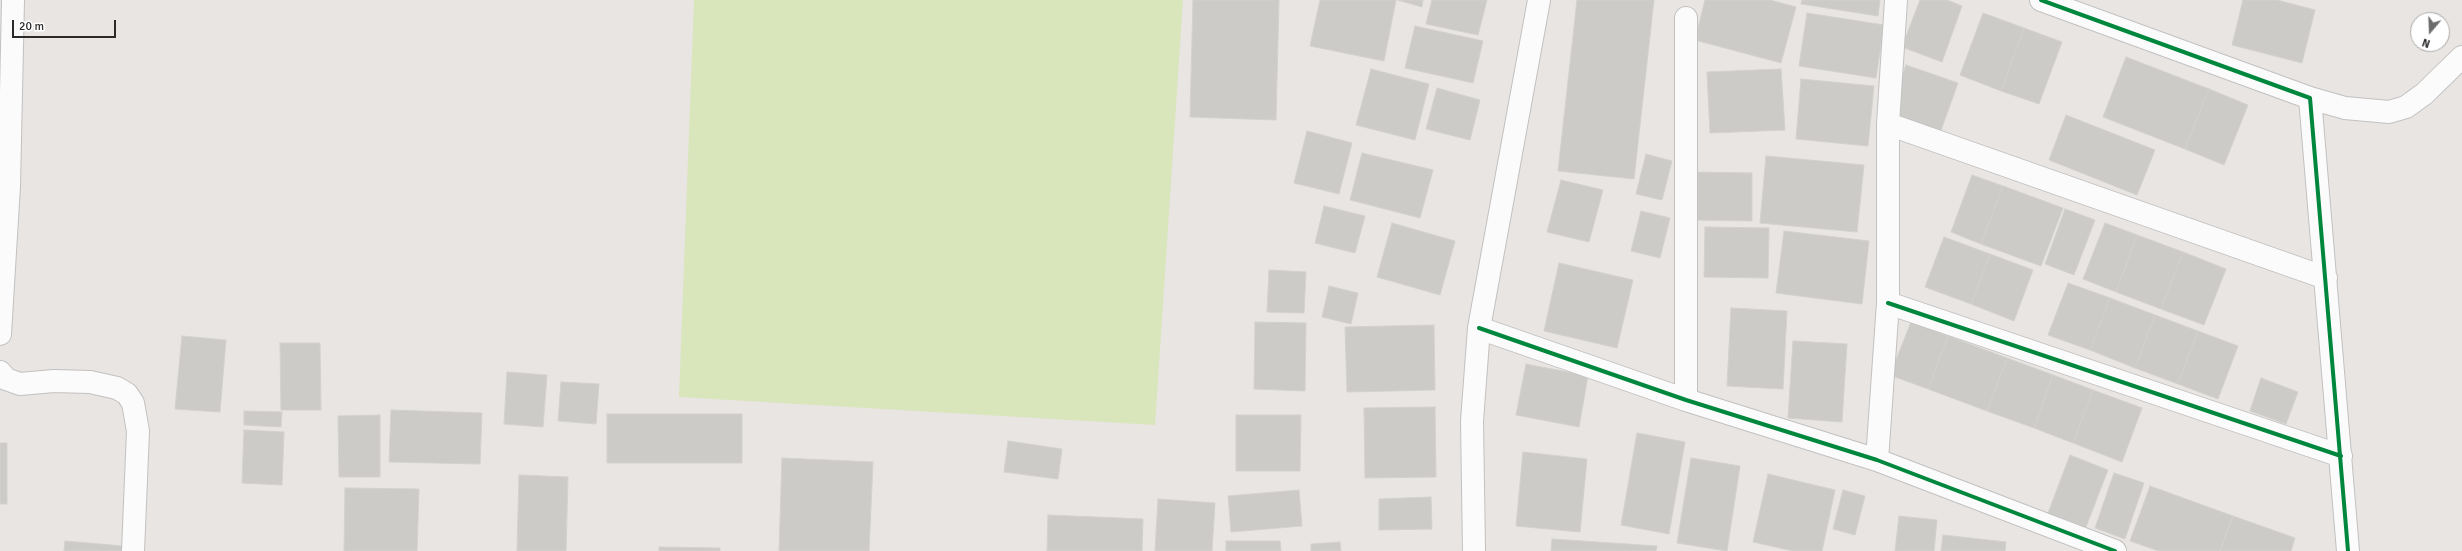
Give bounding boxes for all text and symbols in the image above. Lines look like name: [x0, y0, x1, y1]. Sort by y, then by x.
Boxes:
scale bar: [14, 12, 118, 38]
north arrow: [2410, 12, 2450, 52]
text: 20 m: [19, 19, 44, 34]
text: N: [2421, 35, 2432, 50]

